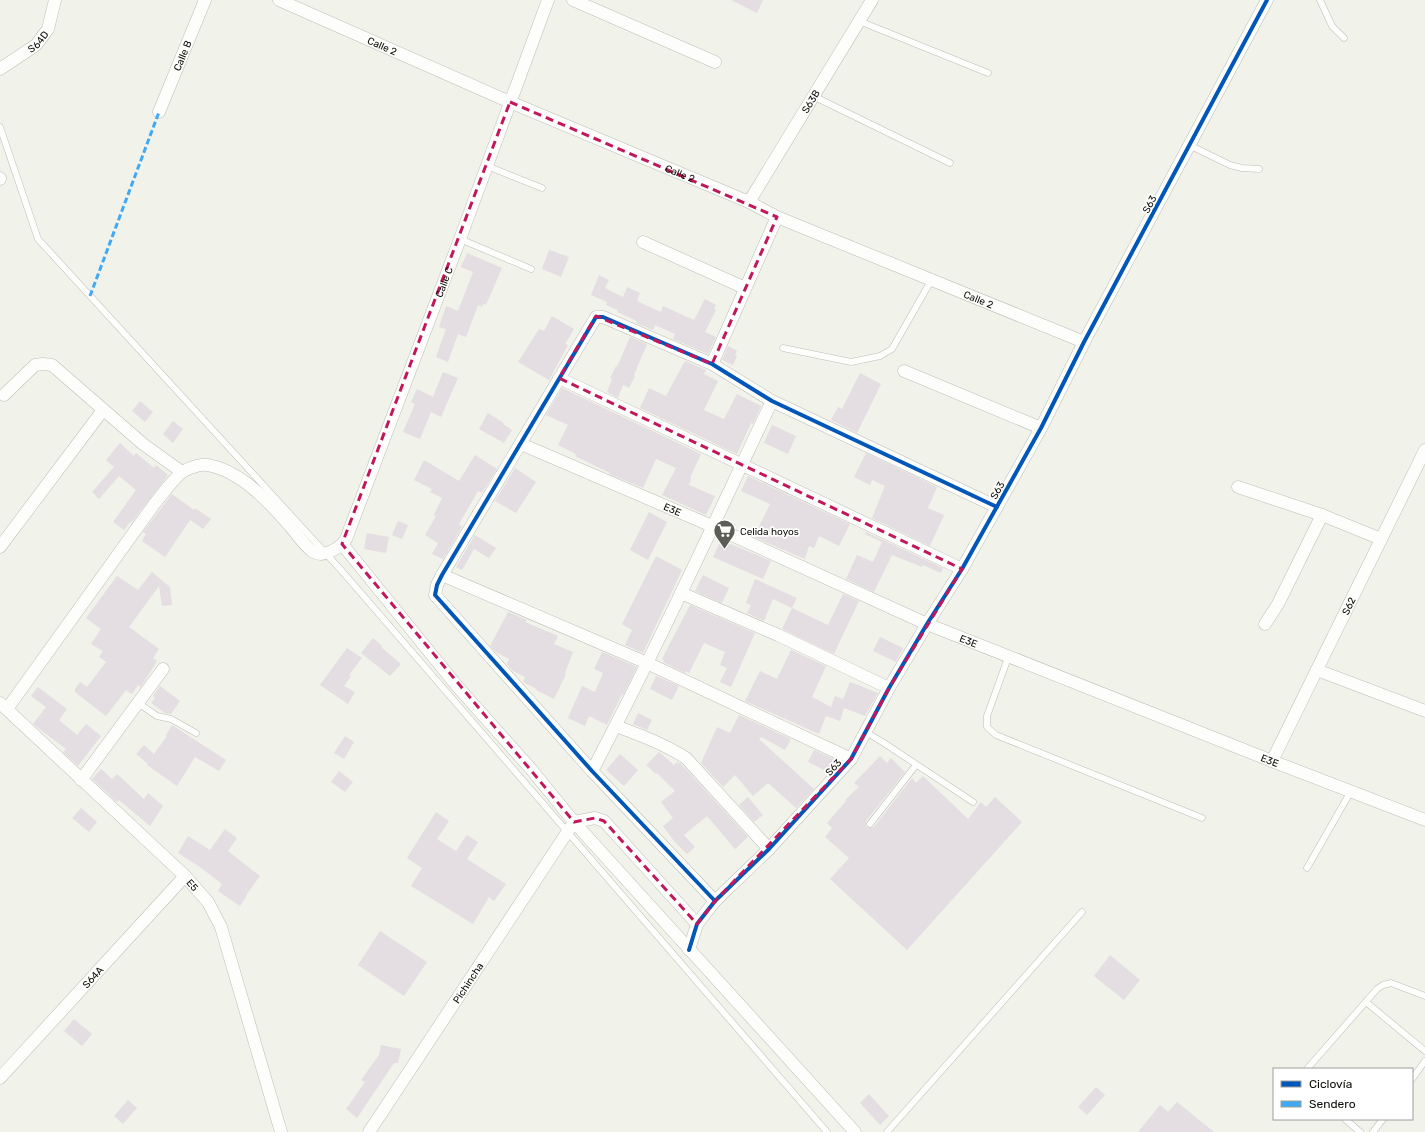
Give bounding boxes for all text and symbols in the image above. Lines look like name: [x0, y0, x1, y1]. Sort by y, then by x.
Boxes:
street label: S64D: [26, 29, 52, 56]
street label: Calle 2: [365, 35, 399, 58]
street label: Calle B: [172, 39, 195, 73]
street label: S63B: [800, 88, 823, 116]
street label: Calle 2: [663, 163, 697, 186]
street label: S63: [1140, 194, 1159, 215]
street label: Calle C: [433, 265, 456, 299]
street label: Calle 2: [962, 289, 995, 311]
street label: S63: [988, 480, 1008, 501]
street label: E3E: [662, 501, 683, 519]
supermarket icon: Celida hoyos: [712, 518, 738, 551]
place label: Celida hoyos: [740, 526, 799, 538]
street label: S62: [1340, 595, 1359, 617]
street label: E3E: [958, 633, 979, 650]
street label: E3E: [1259, 752, 1280, 770]
street label: S63: [823, 757, 844, 778]
street label: E5: [184, 877, 201, 894]
street label: Pichincha: [451, 961, 486, 1006]
street label: S64A: [80, 964, 106, 991]
legend: [1273, 1068, 1413, 1120]
text: Ciclovía: [1309, 1077, 1352, 1091]
text: Sendero: [1309, 1097, 1356, 1111]

